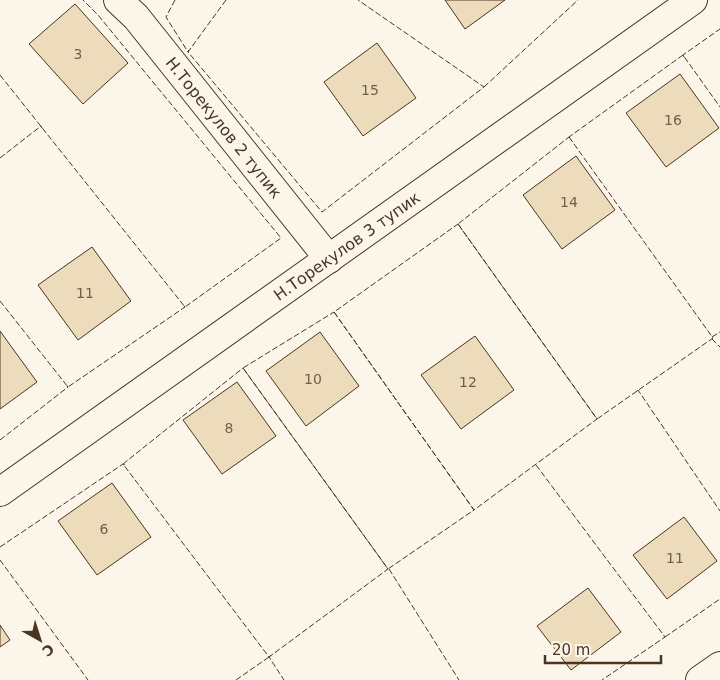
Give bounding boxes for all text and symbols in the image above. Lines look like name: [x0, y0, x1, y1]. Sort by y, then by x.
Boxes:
house number: 3: [74, 46, 82, 62]
street label: Н.Торекулов 2 тупик: [162, 53, 286, 202]
house number: 15: [361, 82, 379, 98]
house number: 16: [664, 112, 682, 128]
street label: Н.Торекулов 3 тупик: [270, 187, 424, 304]
house number: 14: [560, 194, 578, 210]
house number: 11: [76, 285, 94, 301]
house number: 10: [304, 371, 322, 387]
house number: 12: [459, 374, 477, 390]
house number: 8: [225, 420, 233, 436]
house number: 6: [100, 521, 109, 537]
house number: 11: [666, 550, 684, 566]
north arrow: [15, 615, 65, 665]
scale bar: [545, 632, 661, 664]
text: С: [39, 641, 57, 660]
text: 20 m: [552, 641, 590, 659]

